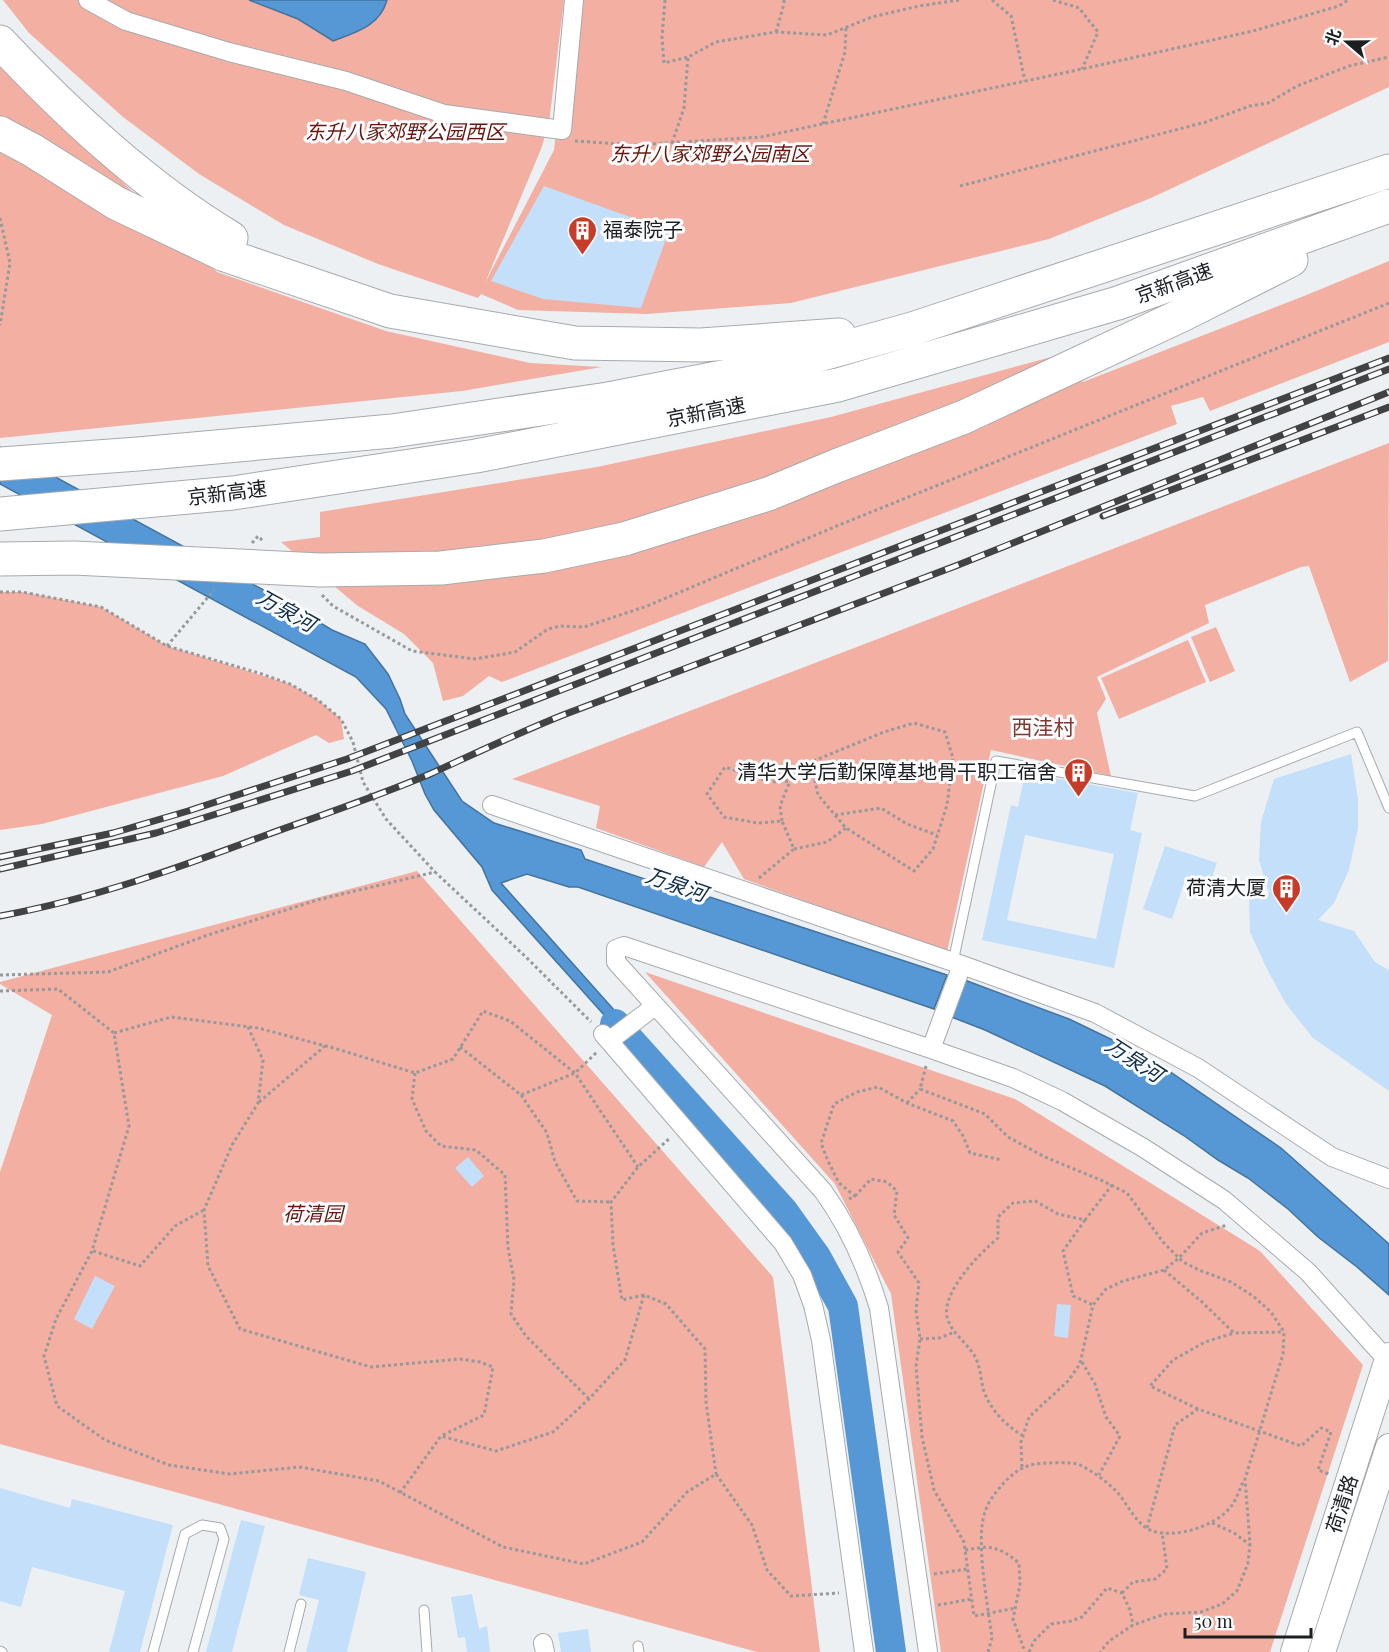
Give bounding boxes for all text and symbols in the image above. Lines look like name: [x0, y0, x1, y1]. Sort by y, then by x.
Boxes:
north arrow: [1317, 12, 1377, 72]
text: 北: [1320, 26, 1345, 48]
park label: 东升八家郊野公园西区: [305, 117, 508, 144]
park label: 东升八家郊野公园南区: [610, 139, 813, 166]
building icon: 福泰院子: [566, 214, 598, 256]
place label: 福泰院子: [603, 215, 683, 242]
street label: 京新高速: [1131, 255, 1216, 308]
street label: 京新高速: [664, 390, 748, 431]
street label: 京新高速: [185, 473, 268, 510]
water label: 万泉河: [253, 582, 325, 639]
district label: 西洼村: [1012, 712, 1075, 740]
building icon: 清华大学后勤保障基地骨干职工宿舍: [1062, 756, 1094, 798]
place label: 清华大学后勤保障基地骨干职工宿舍: [737, 757, 1057, 784]
water label: 万泉河: [642, 860, 715, 908]
building icon: 荷清大厦: [1271, 872, 1303, 914]
place label: 荷清大厦: [1186, 873, 1266, 900]
water label: 万泉河: [1101, 1029, 1172, 1089]
park label: 荷清园: [283, 1199, 346, 1226]
street label: 荷清路: [1318, 1471, 1363, 1536]
scale bar: [1185, 1601, 1311, 1639]
text: 50 m: [1194, 1609, 1233, 1633]

